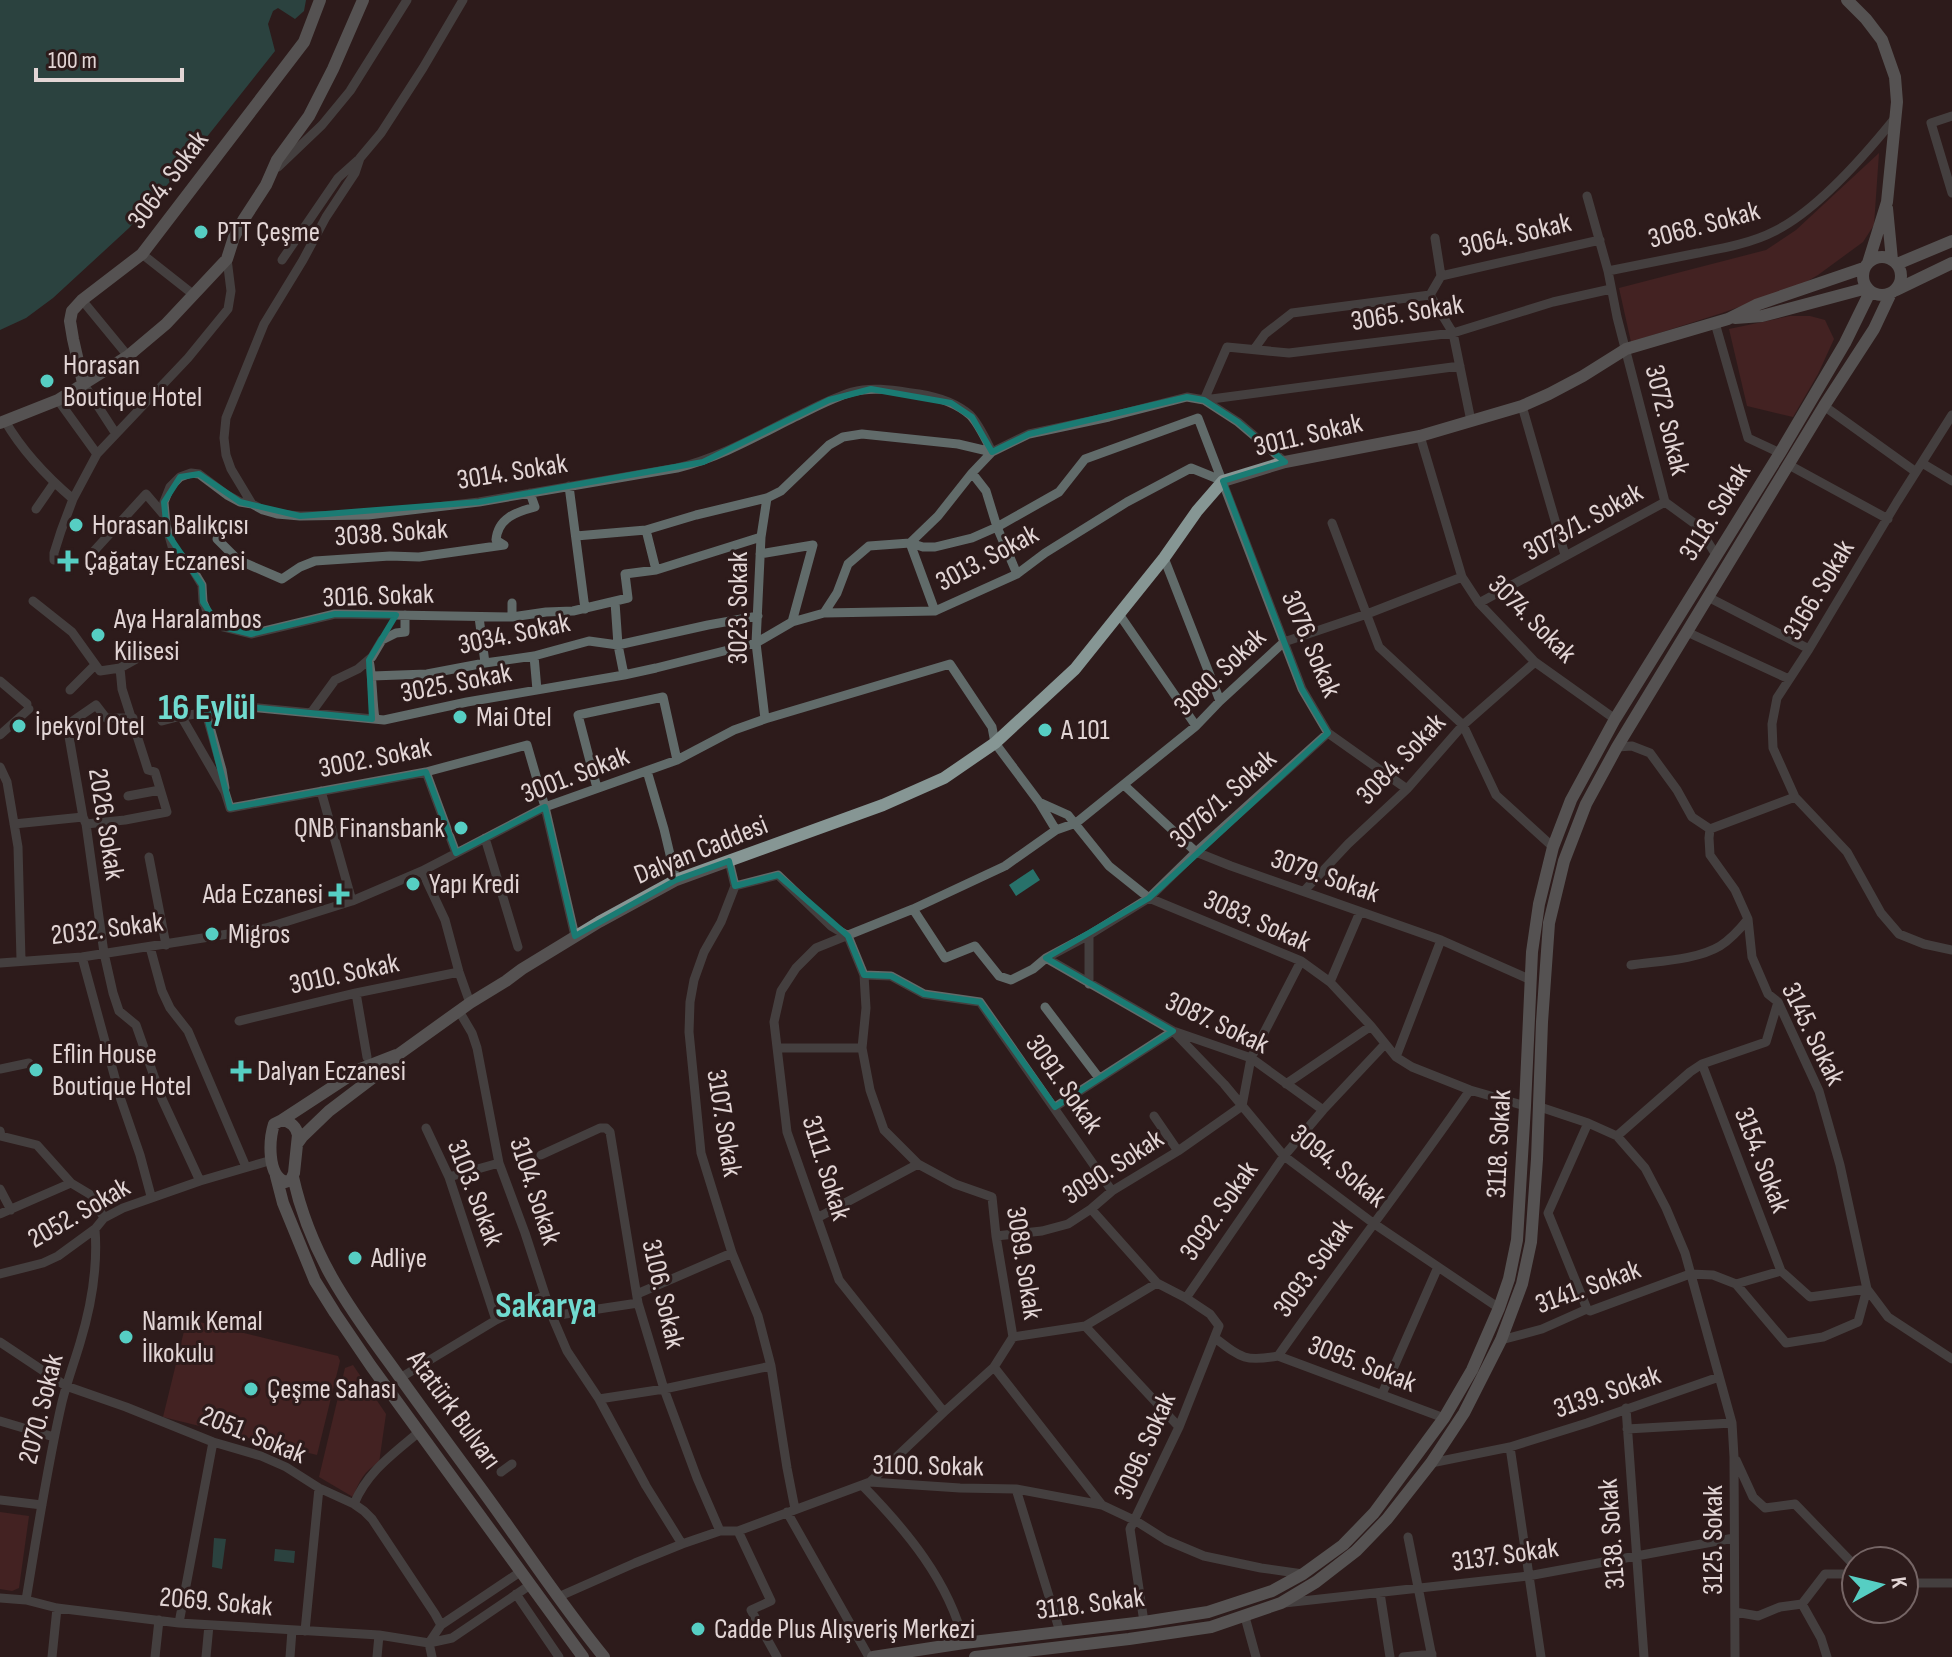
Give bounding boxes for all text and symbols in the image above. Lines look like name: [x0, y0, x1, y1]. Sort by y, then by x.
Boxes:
scale bar: [36, 32, 182, 82]
text: 100 m: [48, 46, 97, 75]
street label: 3064. Sokak: [120, 124, 216, 236]
street label: 3068. Sokak: [1645, 194, 1764, 256]
street label: 3064. Sokak: [1456, 206, 1575, 264]
place label: PTT Çeşme: [217, 216, 320, 249]
marker: PTT Çeşme: [192, 223, 210, 241]
street label: 3065. Sokak: [1349, 288, 1466, 338]
place label: Horasan Boutique Hotel: [63, 349, 202, 414]
street label: 3072. Sokak: [1637, 361, 1697, 479]
marker: Horasan Boutique Hotel: [38, 372, 56, 390]
street label: 3011. Sokak: [1251, 406, 1366, 463]
street label: 3014. Sokak: [454, 447, 570, 497]
street label: 3118. Sokak: [1672, 457, 1758, 567]
street label: 3073/1. Sokak: [1518, 476, 1649, 568]
place label: Horasan Balıkçısı: [92, 509, 249, 542]
street label: 3038. Sokak: [333, 513, 449, 553]
marker: Horasan Balıkçısı: [67, 516, 85, 534]
street label: 3013. Sokak: [930, 517, 1044, 599]
street label: 3166. Sokak: [1776, 534, 1862, 646]
place label: Çağatay Eczanesi: [84, 545, 245, 578]
street label: 3023. Sokak: [722, 551, 755, 665]
marker: Çağatay Eczanesi: [59, 552, 77, 570]
street label: 3074. Sokak: [1481, 568, 1583, 670]
street label: 3016. Sokak: [322, 578, 434, 614]
street label: 3076. Sokak: [1274, 586, 1348, 702]
place label: Aya Haralambos Kilisesi: [113, 603, 262, 668]
street label: 3034. Sokak: [455, 606, 573, 662]
street label: 3080. Sokak: [1167, 621, 1273, 723]
marker: Aya Haralambos Kilisesi: [89, 626, 107, 644]
street label: 3025. Sokak: [398, 656, 515, 710]
district label: 16 Eylül: [158, 687, 256, 730]
place label: Mai Otel: [476, 701, 552, 734]
street label: 3084. Sokak: [1349, 706, 1453, 812]
marker: Mai Otel: [451, 708, 469, 726]
place label: İpekyol Otel: [35, 710, 145, 743]
place label: A 101: [1060, 714, 1110, 747]
marker: İpekyol Otel: [10, 717, 28, 735]
marker: A 101: [1036, 721, 1054, 739]
street label: 3002. Sokak: [316, 731, 434, 785]
street label: 3001. Sokak: [516, 739, 634, 811]
street label: 3076/1. Sokak: [1163, 742, 1283, 855]
street label: 2026. Sokak: [81, 766, 131, 883]
street label: Dalyan Caddesi: [629, 808, 773, 892]
place label: QNB Finansbank: [294, 812, 445, 845]
marker: QNB Finansbank: [452, 819, 470, 837]
street label: 3079. Sokak: [1266, 842, 1384, 910]
place label: Yapı Kredi: [429, 868, 520, 901]
marker: Yapı Kredi: [404, 875, 422, 893]
place label: Ada Eczanesi: [202, 878, 323, 911]
street label: 3083. Sokak: [1198, 883, 1316, 959]
marker: Ada Eczanesi: [330, 885, 348, 903]
street label: 2032. Sokak: [49, 906, 165, 952]
place label: Migros: [228, 918, 290, 951]
marker: Migros: [203, 925, 221, 943]
street label: 3010. Sokak: [286, 946, 402, 1002]
street label: 3145. Sokak: [1774, 977, 1852, 1091]
street label: 3087. Sokak: [1160, 985, 1274, 1061]
street label: 3091. Sokak: [1018, 1028, 1110, 1140]
place label: Eflin House Boutique Hotel: [52, 1038, 191, 1103]
place label: Dalyan Eczanesi: [257, 1055, 406, 1088]
marker: Eflin House Boutique Hotel: [27, 1061, 45, 1079]
marker: Dalyan Eczanesi: [232, 1062, 250, 1080]
street label: 3107. Sokak: [699, 1067, 749, 1179]
street label: 3118. Sokak: [1480, 1088, 1518, 1199]
street label: 3154. Sokak: [1727, 1103, 1797, 1218]
street label: 3111. Sokak: [795, 1112, 858, 1224]
street label: 3094. Sokak: [1283, 1117, 1393, 1215]
street label: 3090. Sokak: [1056, 1122, 1170, 1212]
street label: 3104. Sokak: [502, 1133, 568, 1249]
street label: 3103. Sokak: [440, 1135, 510, 1251]
street label: 3092. Sokak: [1173, 1155, 1265, 1267]
street label: 2052. Sokak: [22, 1170, 136, 1255]
street label: 3089. Sokak: [999, 1204, 1049, 1322]
street label: 3093. Sokak: [1266, 1212, 1360, 1324]
street label: 3106. Sokak: [634, 1236, 692, 1352]
place label: Adliye: [370, 1242, 427, 1275]
marker: Adliye: [346, 1249, 364, 1267]
street label: 3141. Sokak: [1531, 1253, 1645, 1321]
district label: Sakarya: [495, 1285, 597, 1328]
place label: Namık Kemal İlkokulu: [142, 1305, 263, 1370]
marker: Namık Kemal İlkokulu: [117, 1328, 135, 1346]
street label: 3095. Sokak: [1303, 1328, 1421, 1400]
street label: Atatürk Bulvarı: [399, 1343, 508, 1476]
street label: 2070. Sokak: [11, 1350, 71, 1467]
street label: 3139. Sokak: [1549, 1358, 1665, 1426]
place label: Çeşme Sahası: [267, 1373, 396, 1406]
marker: Çeşme Sahası: [242, 1380, 260, 1398]
street label: 3096. Sokak: [1107, 1387, 1183, 1505]
street label: 2051. Sokak: [195, 1399, 311, 1471]
street label: 3100. Sokak: [872, 1449, 984, 1483]
street label: 3138. Sokak: [1592, 1477, 1632, 1590]
street label: 3125. Sokak: [1697, 1485, 1730, 1595]
street label: 3137. Sokak: [1449, 1531, 1561, 1579]
north arrow: [1840, 1545, 1920, 1625]
text: K: [1884, 1575, 1912, 1590]
street label: 2069. Sokak: [158, 1581, 274, 1623]
street label: 3118. Sokak: [1034, 1581, 1146, 1627]
place label: Cadde Plus Alışveriş Merkezi: [714, 1613, 975, 1646]
marker: Cadde Plus Alışveriş Merkezi: [689, 1620, 707, 1638]

